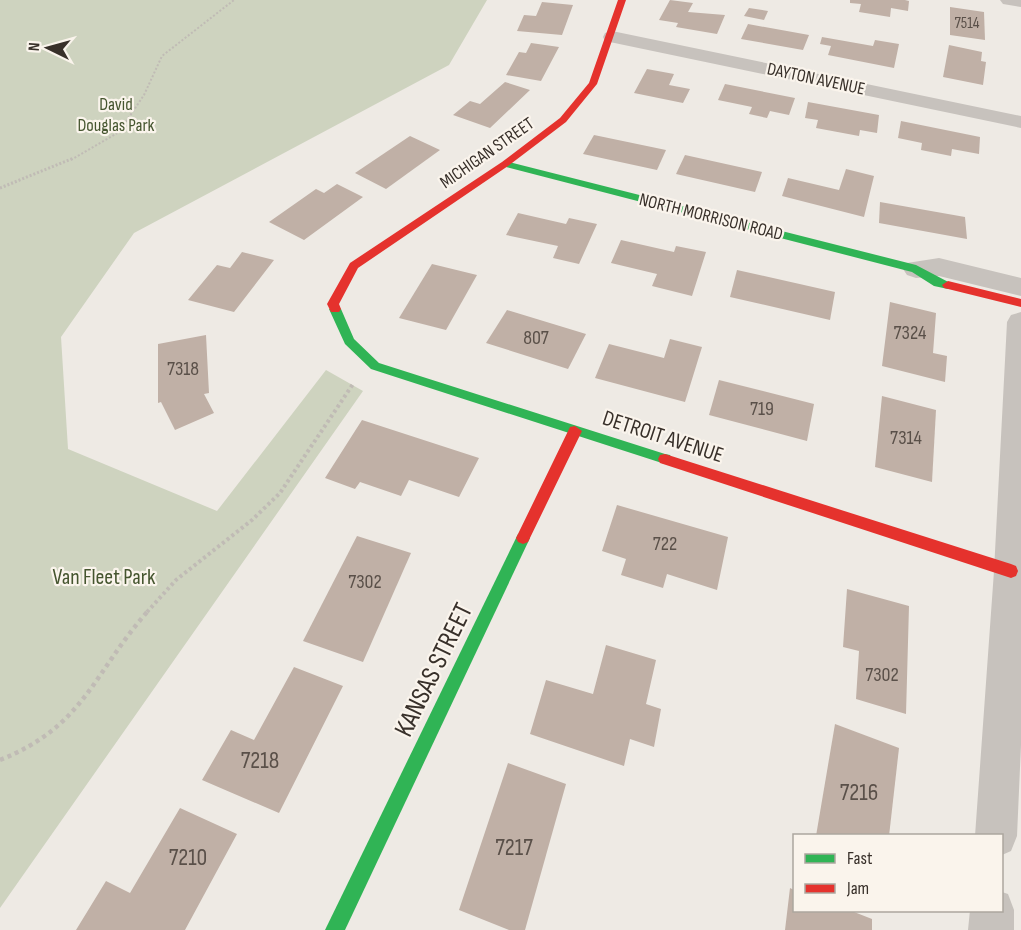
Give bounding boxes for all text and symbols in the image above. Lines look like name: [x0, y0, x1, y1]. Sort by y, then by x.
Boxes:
house number: 7514: [954, 14, 980, 33]
north arrow: [18, 18, 78, 78]
text: N: [25, 42, 44, 52]
street label: DAYTON AVENUE: [765, 58, 867, 100]
park label: David Douglas Park: [78, 94, 155, 136]
street label: MICHIGAN STREET: [436, 113, 538, 193]
street label: NORTH MORRISON ROAD: [637, 189, 785, 245]
house number: 7324: [894, 321, 926, 345]
house number: 807: [523, 326, 549, 350]
house number: 7318: [167, 357, 199, 381]
house number: 719: [750, 397, 774, 421]
street label: DETROIT AVENUE: [599, 405, 727, 469]
house number: 7314: [890, 426, 922, 450]
house number: 722: [653, 532, 677, 556]
park label: Van Fleet Park: [52, 564, 156, 591]
house number: 7302: [348, 570, 382, 594]
street label: KANSAS STREET: [388, 598, 480, 742]
house number: 7302: [865, 663, 899, 687]
house number: 7218: [241, 746, 279, 775]
house number: 7216: [840, 778, 878, 807]
house number: 7217: [495, 833, 533, 862]
legend: [793, 834, 1003, 912]
house number: 7210: [169, 843, 207, 872]
text: Fast: [847, 848, 873, 869]
text: Jam: [846, 878, 869, 899]

